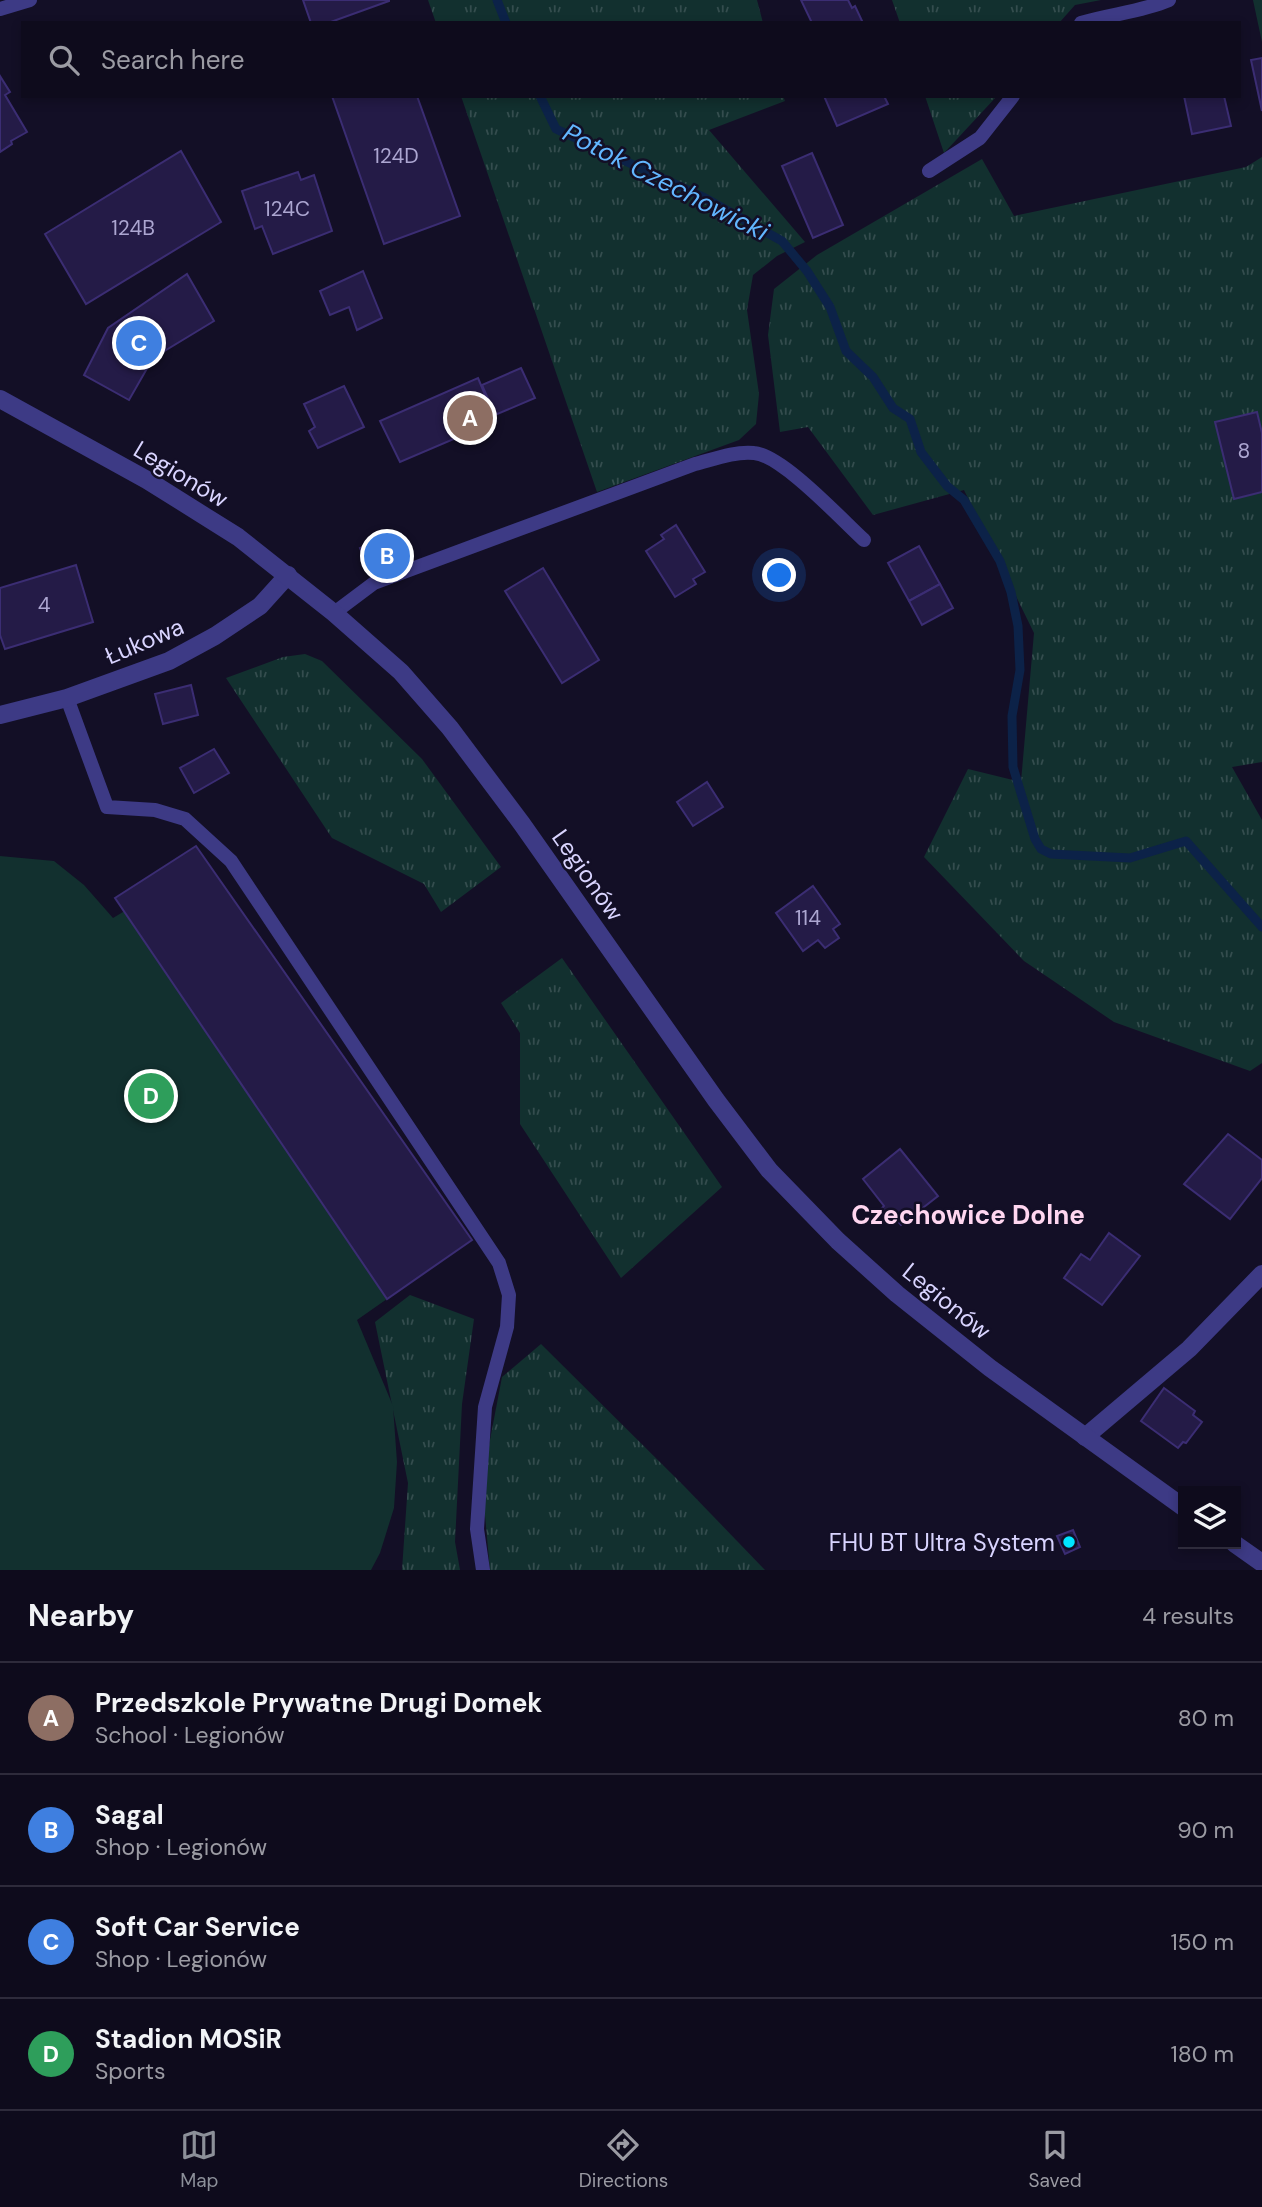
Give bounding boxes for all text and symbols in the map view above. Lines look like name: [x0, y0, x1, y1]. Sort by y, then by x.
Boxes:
search box: [21, 21, 1241, 98]
icon: search: [45, 41, 83, 79]
text: Search here: [101, 43, 244, 77]
water label: Potok Czechowicki: [557, 115, 775, 249]
house number: 124D: [373, 142, 419, 170]
house number: 124C: [264, 195, 310, 223]
house number: 124B: [111, 214, 155, 242]
pin: C: [116, 317, 162, 369]
pin: A: [447, 392, 493, 444]
street label: Legionów: [128, 434, 234, 514]
house number: 8: [1238, 437, 1250, 465]
pin: B: [364, 530, 410, 582]
your location: [762, 558, 796, 592]
house number: 4: [38, 591, 51, 619]
street label: Łukowa: [100, 611, 188, 671]
street label: Legionów: [545, 823, 631, 927]
house number: 114: [795, 904, 821, 932]
pin: D: [128, 1070, 174, 1122]
district label: Czechowice Dolne: [851, 1198, 1085, 1232]
street label: Legionów: [896, 1256, 998, 1346]
map controls: [1178, 1486, 1241, 1549]
button: layers: [1178, 1486, 1241, 1549]
place label: FHU BT Ultra System: [829, 1527, 1055, 1558]
marker: FHU BT Ultra System: [1061, 1534, 1077, 1550]
text: Nearby: [28, 1596, 134, 1635]
text: 4 results: [1142, 1601, 1234, 1631]
text: Przedszkole Prywatne Drugi Domek: [95, 1686, 542, 1720]
text: A: [43, 1703, 59, 1733]
text: 80 m: [1178, 1703, 1234, 1733]
text: School · Legionów: [95, 1720, 285, 1750]
text: Sagal: [95, 1798, 164, 1832]
text: B: [44, 1815, 58, 1845]
text: 90 m: [1177, 1815, 1234, 1845]
text: Shop · Legionów: [95, 1832, 267, 1862]
text: Soft Car Service: [95, 1910, 300, 1944]
text: C: [43, 1927, 59, 1957]
text: 150 m: [1170, 1927, 1234, 1957]
text: Shop · Legionów: [95, 1944, 267, 1974]
text: Stadion MOSiR: [95, 2022, 282, 2056]
text: D: [43, 2039, 59, 2069]
text: 180 m: [1170, 2039, 1234, 2069]
text: Sports: [95, 2056, 165, 2086]
tab: Map: [180, 2126, 218, 2193]
tab: Directions: [579, 2126, 668, 2193]
tab: Saved: [1029, 2126, 1082, 2193]

